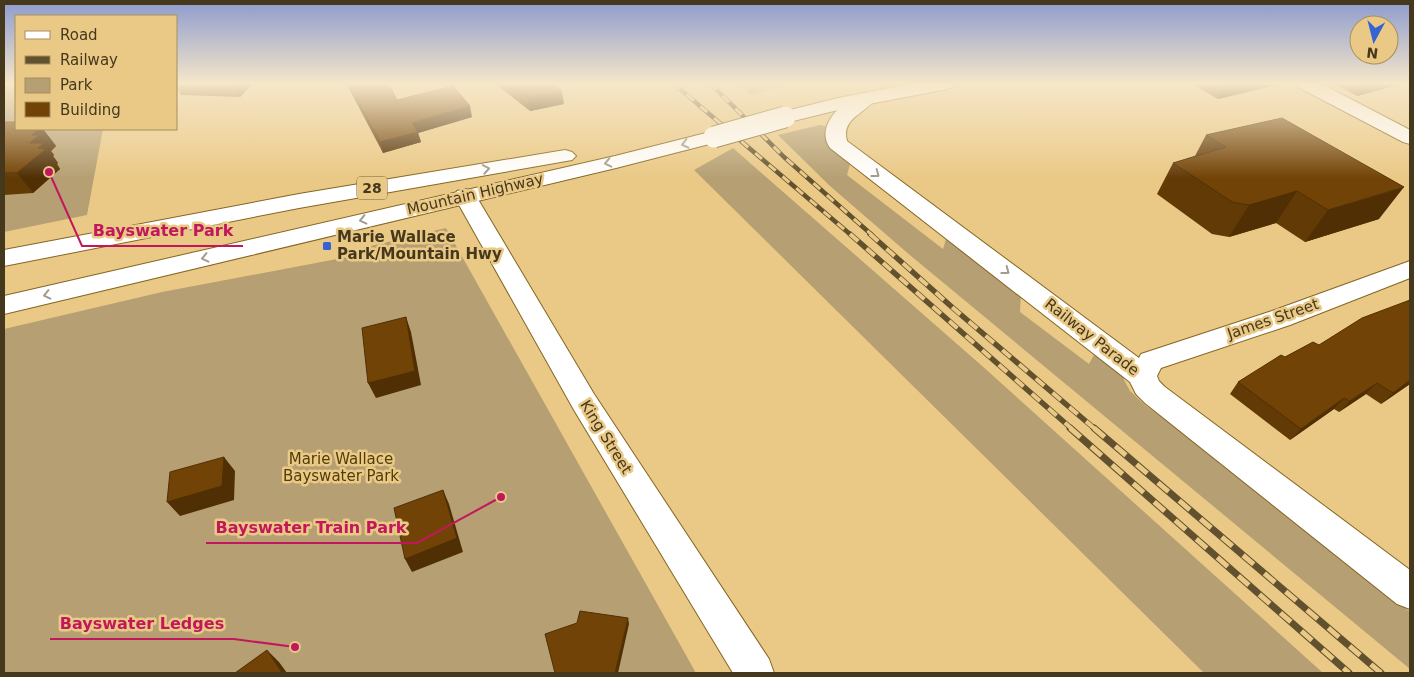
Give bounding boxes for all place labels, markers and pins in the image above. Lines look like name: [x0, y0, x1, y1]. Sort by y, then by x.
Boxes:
callout: Bayswater Park: [82, 215, 243, 246]
place label: Marie Wallace Park/Mountain Hwy: [337, 228, 502, 263]
marker: Marie Wallace Park/Mountain Hwy: [321, 240, 333, 252]
callout: Bayswater Train Park: [206, 512, 417, 543]
callout: Bayswater Ledges: [50, 608, 234, 639]

